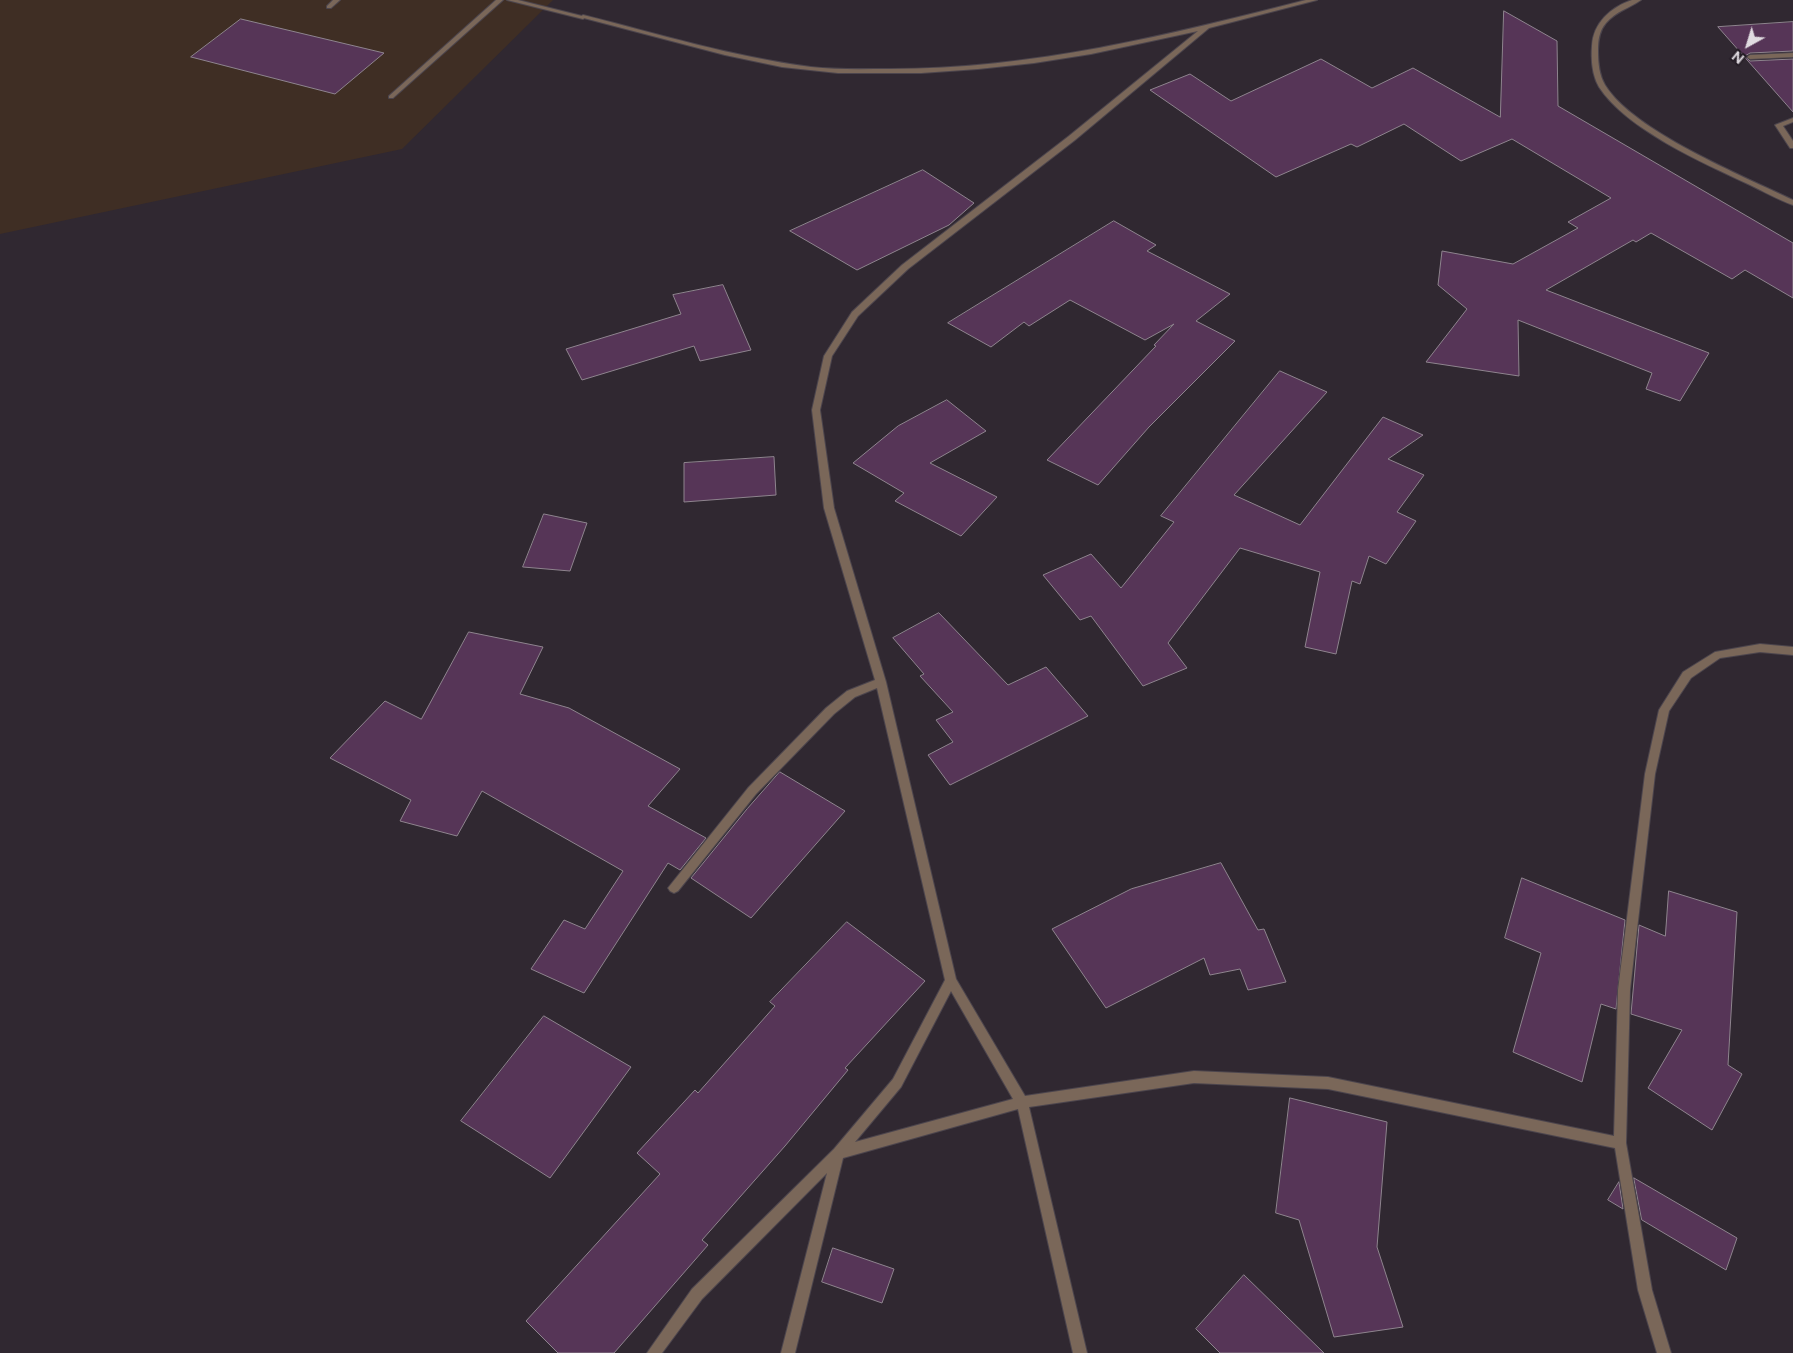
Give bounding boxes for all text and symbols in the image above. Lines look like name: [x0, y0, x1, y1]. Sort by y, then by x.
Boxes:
north arrow: [1723, 20, 1773, 70]
text: N: [1729, 47, 1748, 67]

